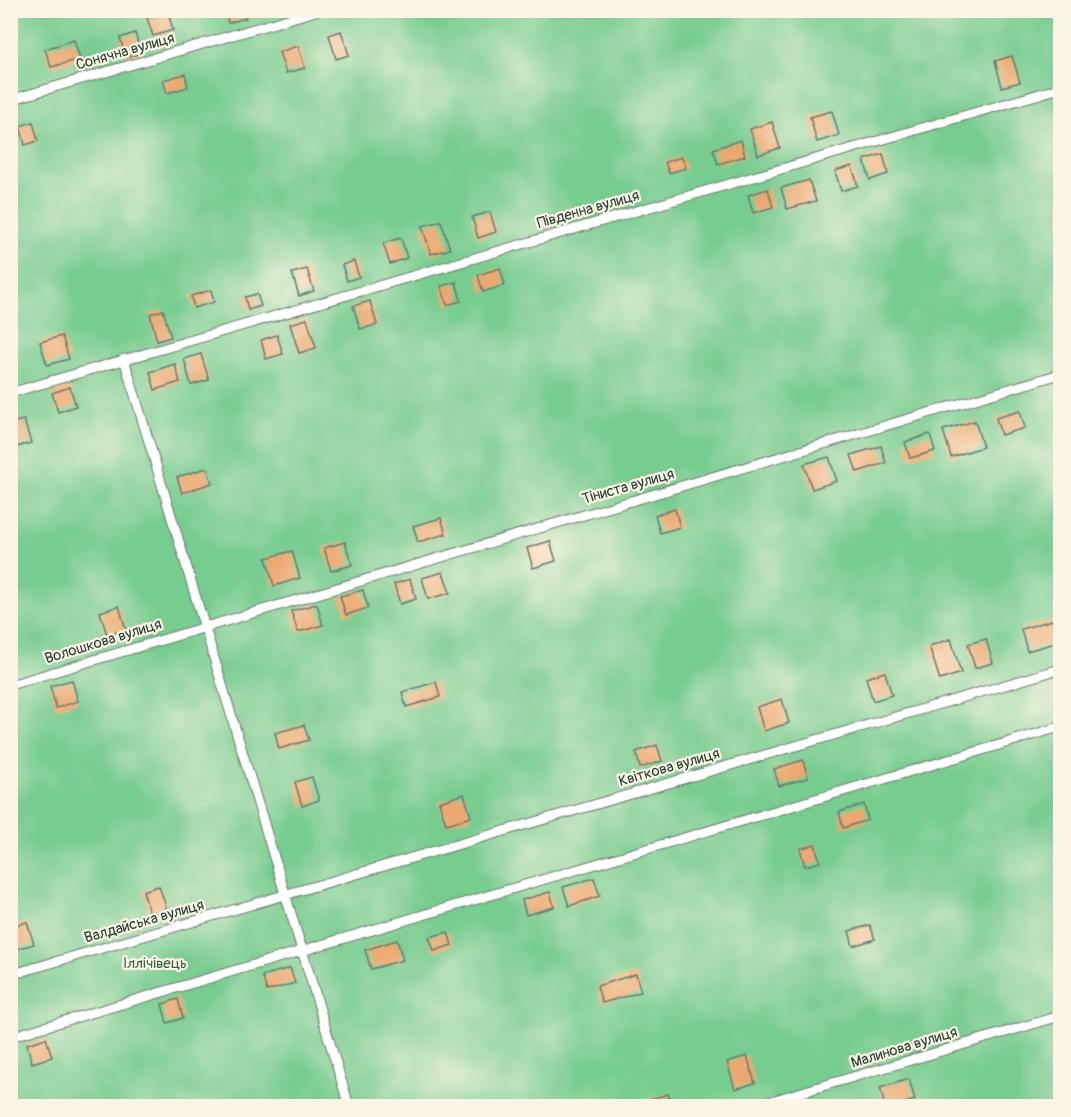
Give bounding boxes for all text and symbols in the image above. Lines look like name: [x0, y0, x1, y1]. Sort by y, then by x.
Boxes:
street label: Сонячна вулиця: [74, 28, 177, 75]
street label: Південна вулиця: [535, 186, 641, 233]
street label: Тіниста вулиця: [580, 464, 676, 509]
street label: Волошкова вулиця: [42, 615, 164, 668]
street label: Квіткова вулиця: [616, 744, 722, 791]
street label: Валдайська вулиця: [82, 895, 206, 948]
park label: Іллічівець: [123, 954, 187, 973]
street label: Малинова вулиця: [849, 1022, 960, 1073]

